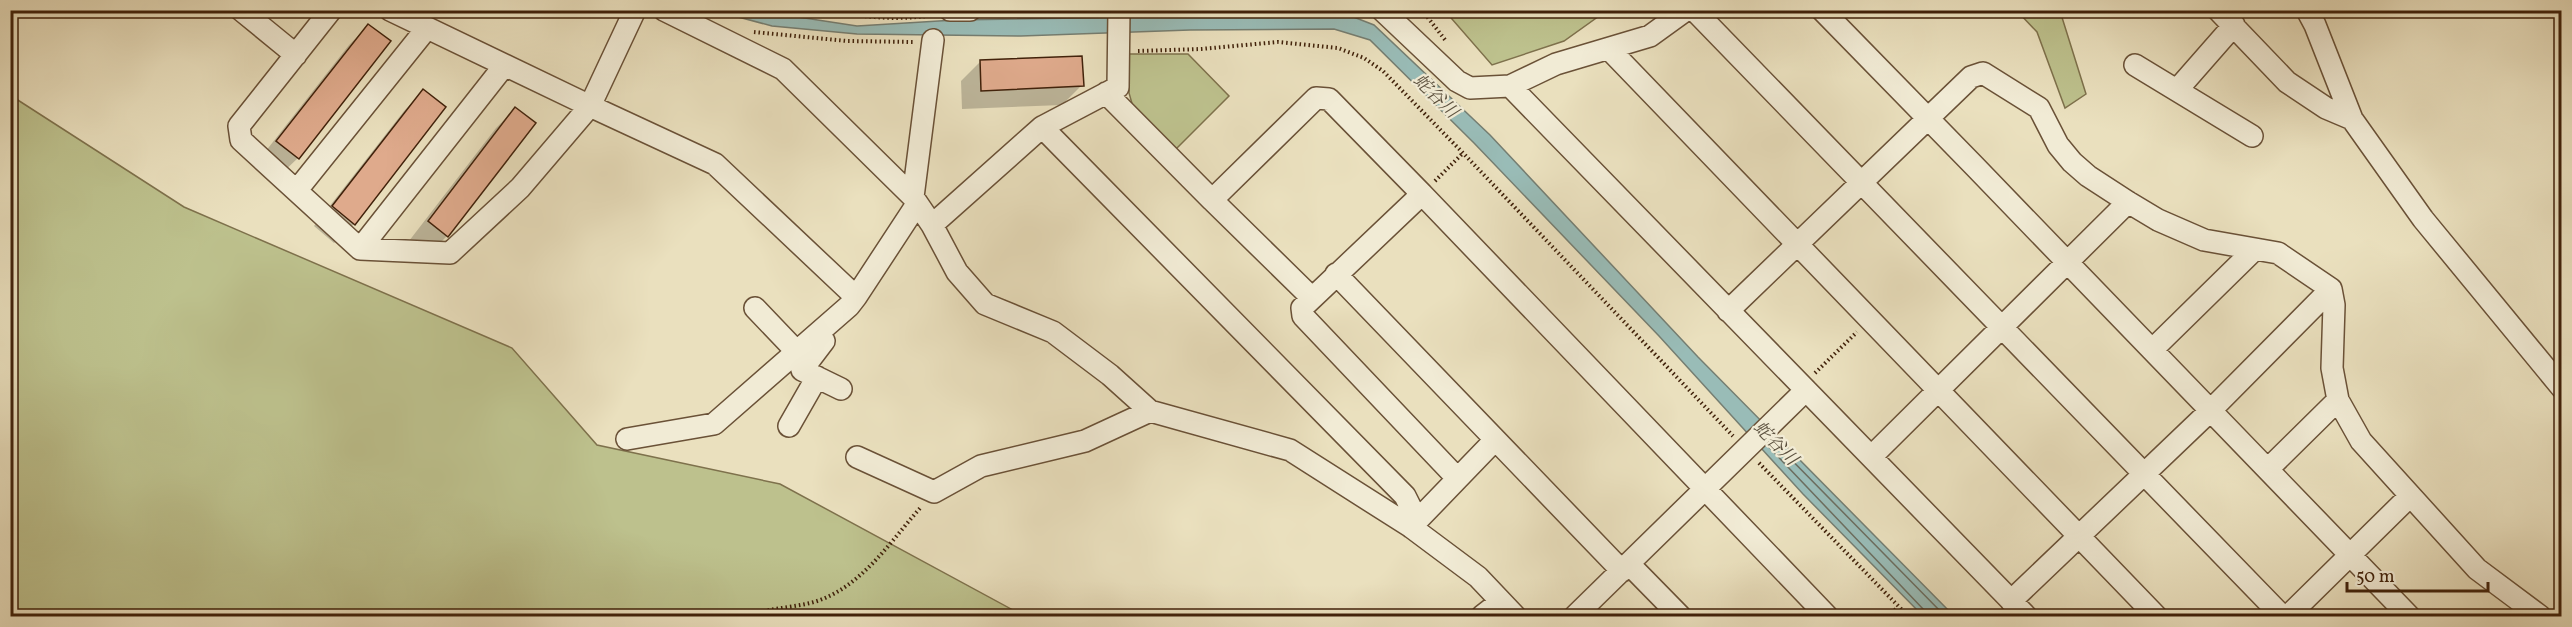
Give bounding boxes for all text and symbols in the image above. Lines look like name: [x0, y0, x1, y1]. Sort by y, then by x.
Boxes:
water label: 蛇谷川: [1407, 69, 1465, 126]
water label: 蛇谷川: [1747, 416, 1804, 473]
scale bar: [2347, 555, 2488, 593]
text: 50 m: [2356, 565, 2395, 590]

